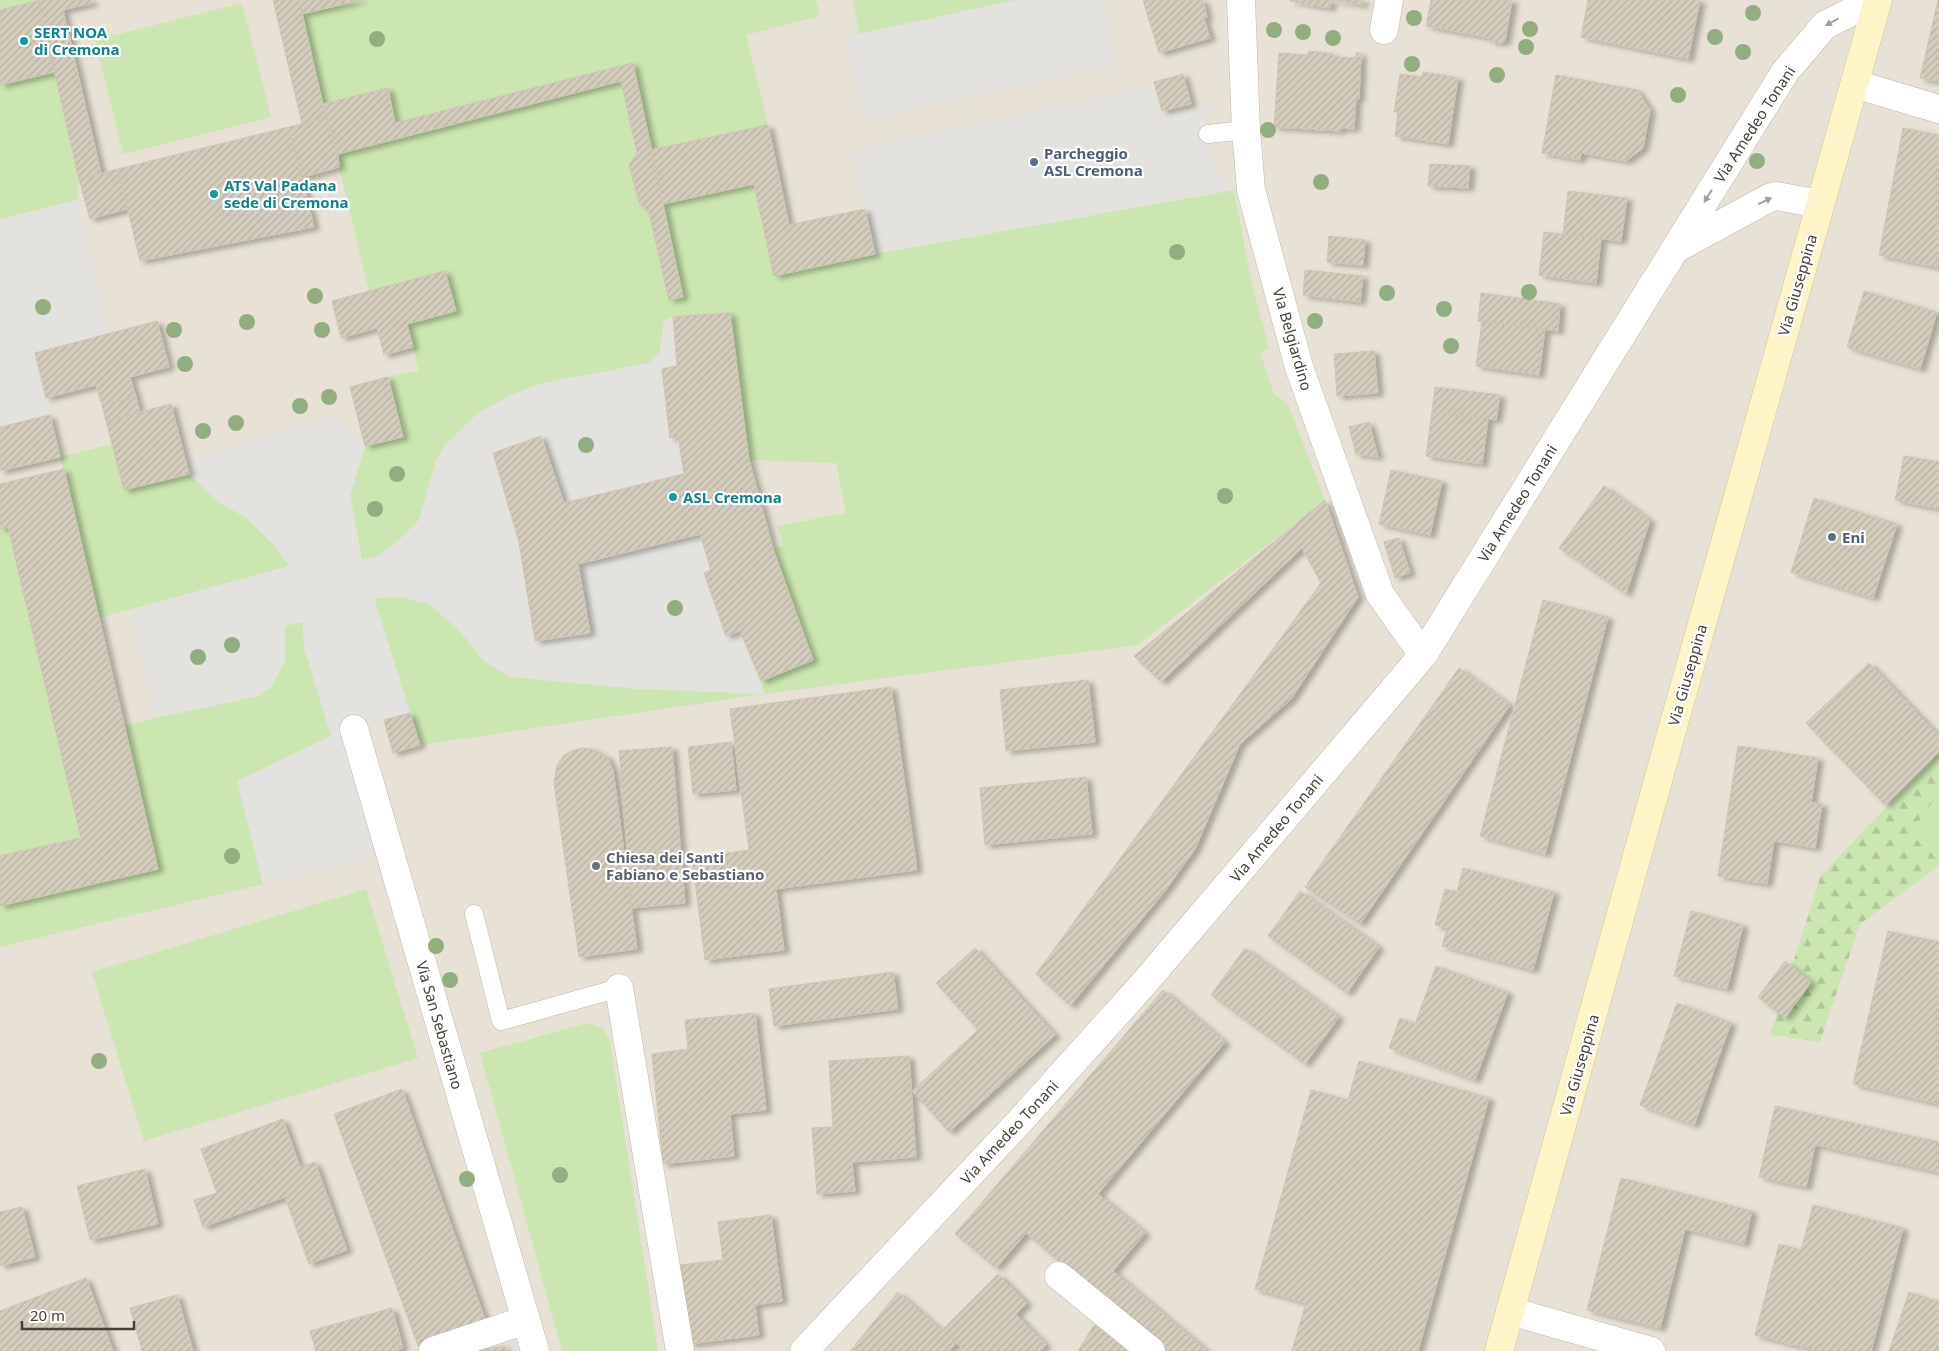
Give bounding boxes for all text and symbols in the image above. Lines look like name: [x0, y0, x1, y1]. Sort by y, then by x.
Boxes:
one-way arrow: [1824, 18, 1839, 26]
place label: SERT NOA di Cremona: [34, 22, 120, 59]
marker: SERT NOA di Cremona: [18, 35, 30, 47]
street label: Via Amedeo Tonani: [1709, 62, 1799, 186]
place label: Parcheggio ASL Cremona: [1044, 143, 1143, 180]
marker: Parcheggio ASL Cremona: [1028, 156, 1040, 168]
place label: ATS Val Padana sede di Cremona: [224, 175, 348, 212]
marker: ATS Val Padana sede di Cremona: [208, 188, 220, 200]
one-way arrow: [1703, 189, 1712, 203]
one-way arrow: [1758, 197, 1772, 205]
street label: Via Giuseppina: [1773, 232, 1821, 338]
street label: Via Belgiardino: [1269, 285, 1317, 393]
street label: Via Amedeo Tonani: [1473, 440, 1561, 566]
place label: ASL Cremona: [683, 487, 782, 507]
marker: ASL Cremona: [667, 491, 679, 503]
place label: Eni: [1842, 527, 1865, 547]
marker: Eni: [1826, 531, 1838, 543]
street label: Via Giuseppina: [1663, 622, 1711, 728]
street label: Via Amedeo Tonani: [1225, 770, 1327, 886]
place label: Chiesa dei Santi Fabiano e Sebastiano: [606, 847, 764, 884]
marker: Chiesa dei Santi Fabiano e Sebastiano: [590, 860, 602, 872]
street label: Via San Sebastiano: [412, 959, 468, 1091]
street label: Via Giuseppina: [1555, 1012, 1603, 1118]
street label: Via Amedeo Tonani: [956, 1076, 1062, 1188]
scale bar: [22, 1298, 135, 1330]
text: 20 m: [30, 1305, 65, 1325]

